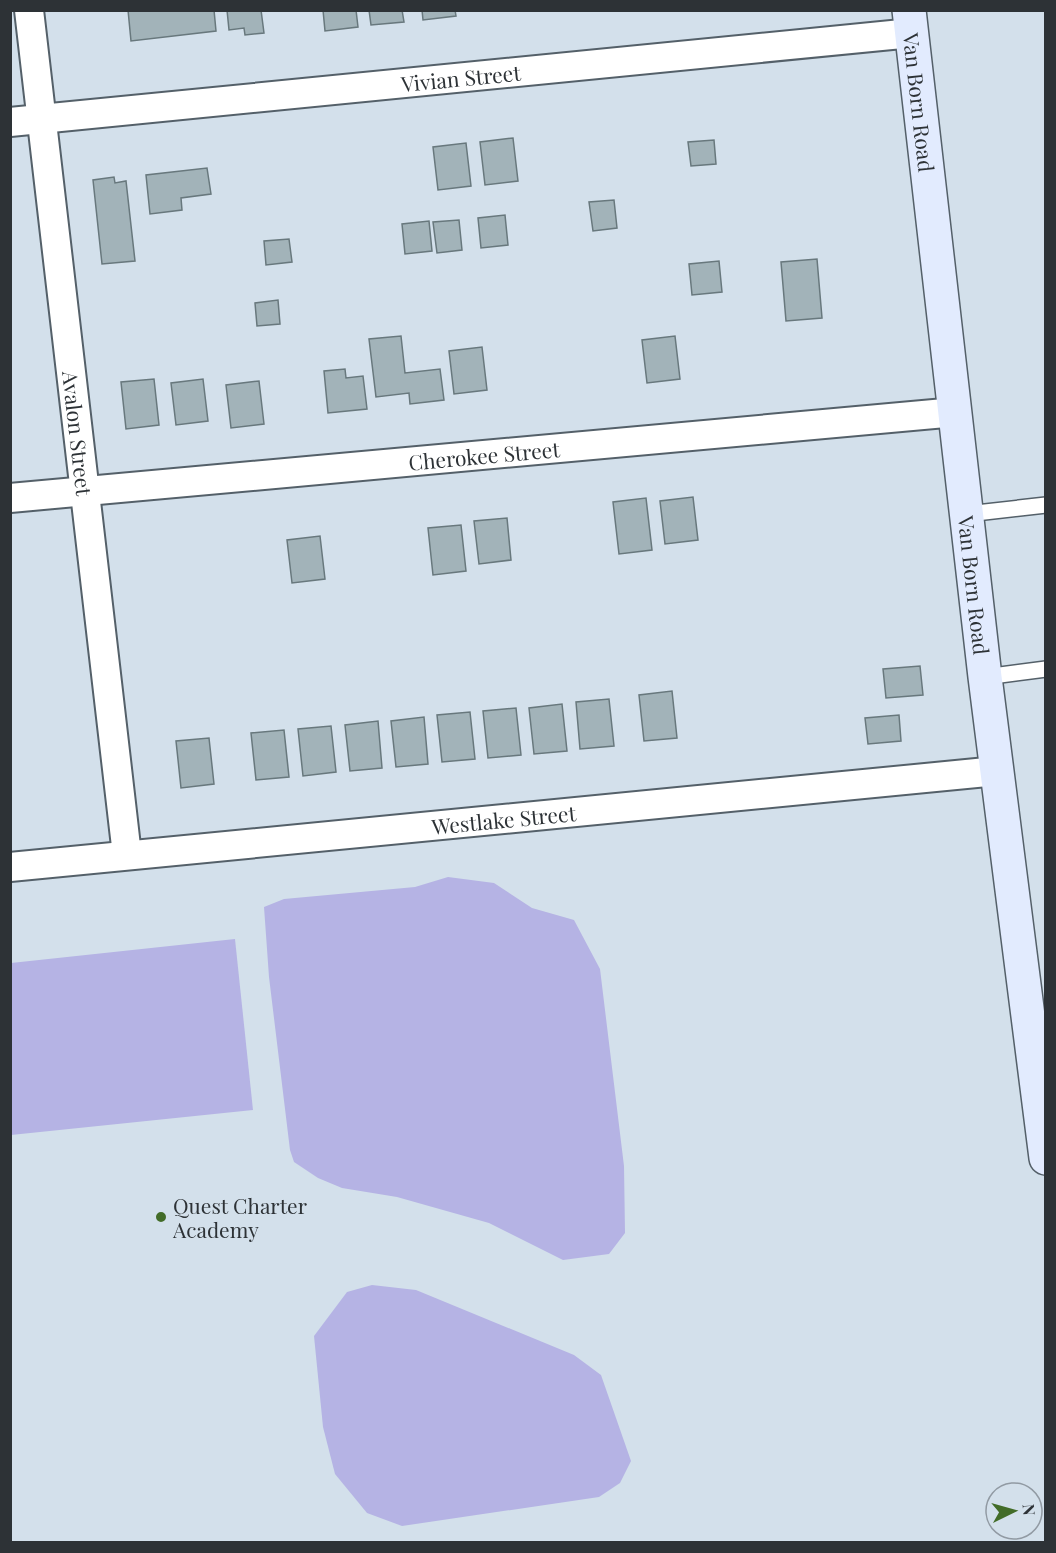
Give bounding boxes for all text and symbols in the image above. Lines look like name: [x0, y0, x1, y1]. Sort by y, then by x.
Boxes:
street label: Van Born Road: [898, 30, 941, 173]
street label: Vivian Street: [399, 58, 522, 97]
street label: Avalon Street: [57, 368, 99, 498]
street label: Cherokee Street: [407, 434, 561, 476]
street label: Van Born Road: [953, 513, 996, 656]
street label: Westlake Street: [429, 798, 578, 840]
place label: Quest Charter Academy: [172, 1191, 308, 1243]
marker: Quest Charter Academy: [154, 1210, 168, 1224]
north arrow: [984, 1481, 1044, 1541]
text: N: [1018, 1503, 1040, 1517]

